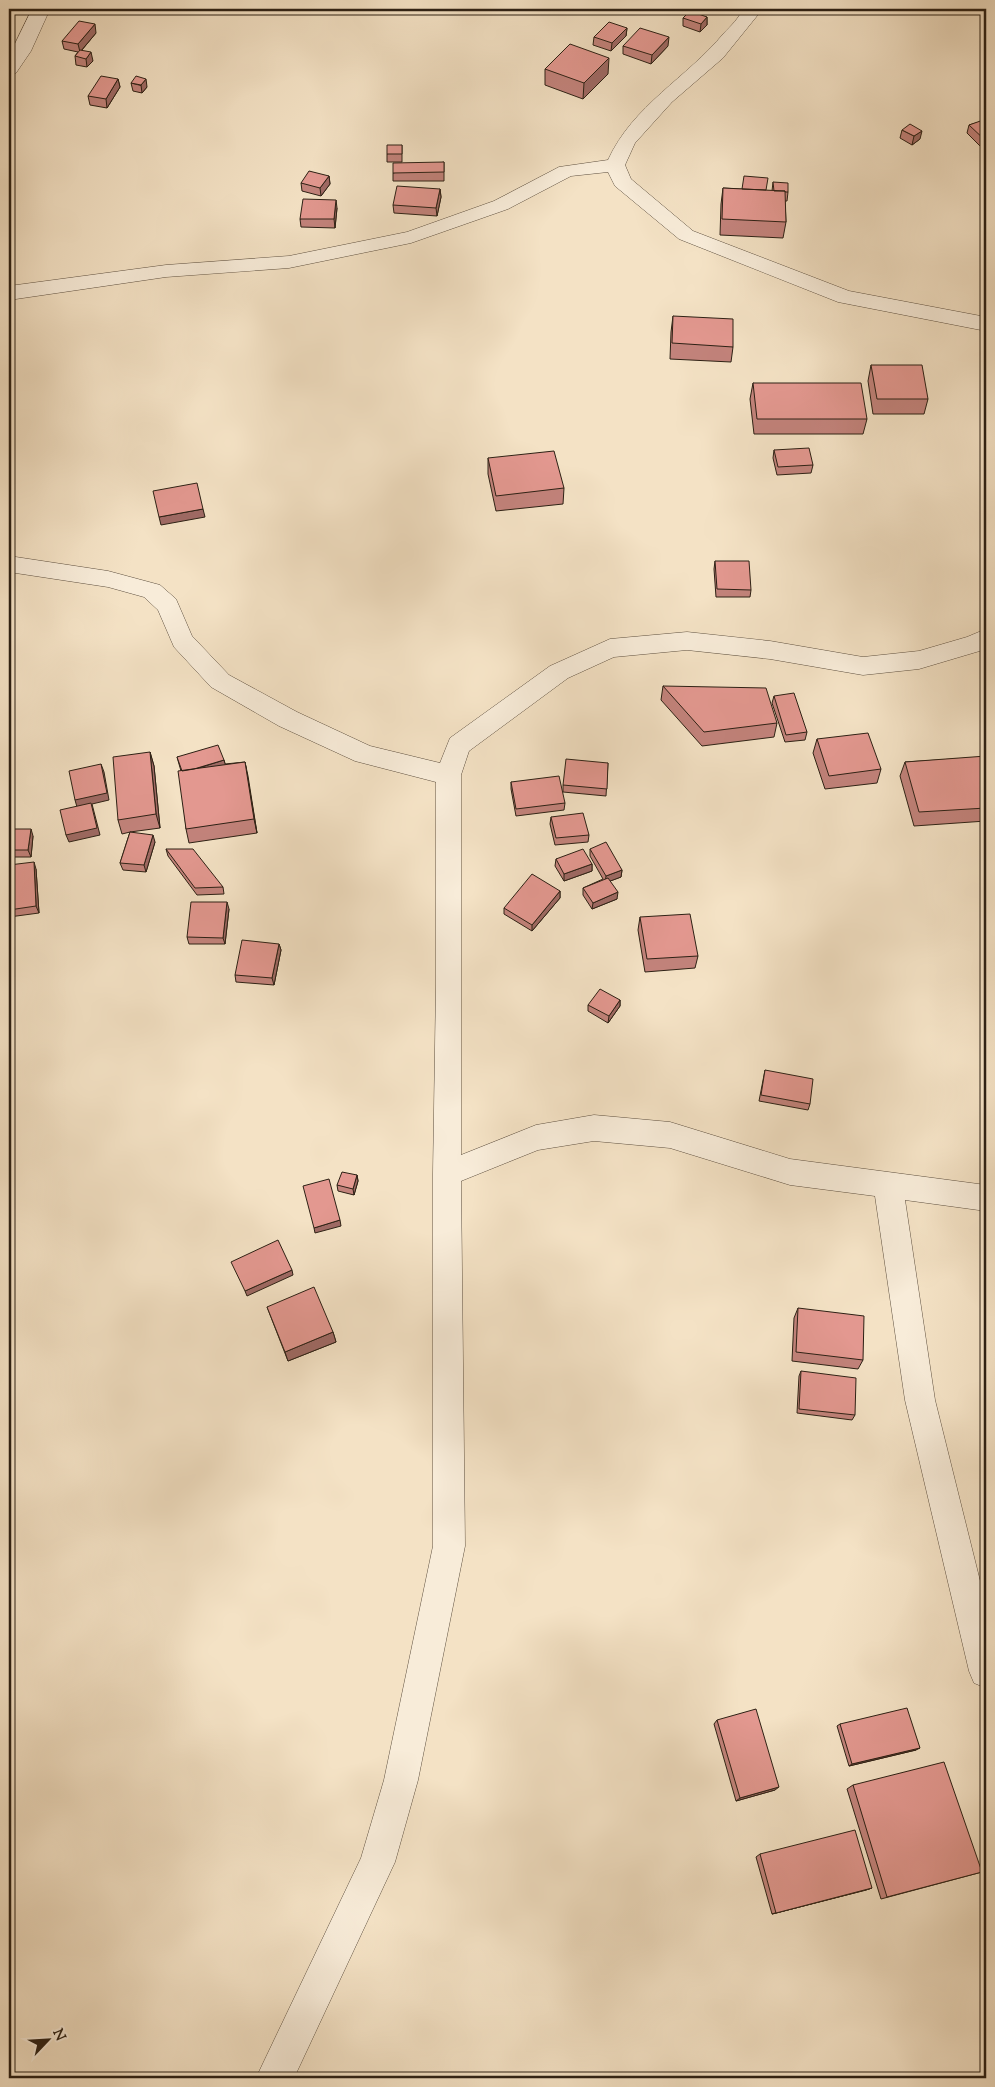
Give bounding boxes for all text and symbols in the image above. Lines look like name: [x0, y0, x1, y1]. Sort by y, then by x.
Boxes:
north arrow: [22, 2014, 72, 2064]
text: N: [47, 2026, 69, 2045]

